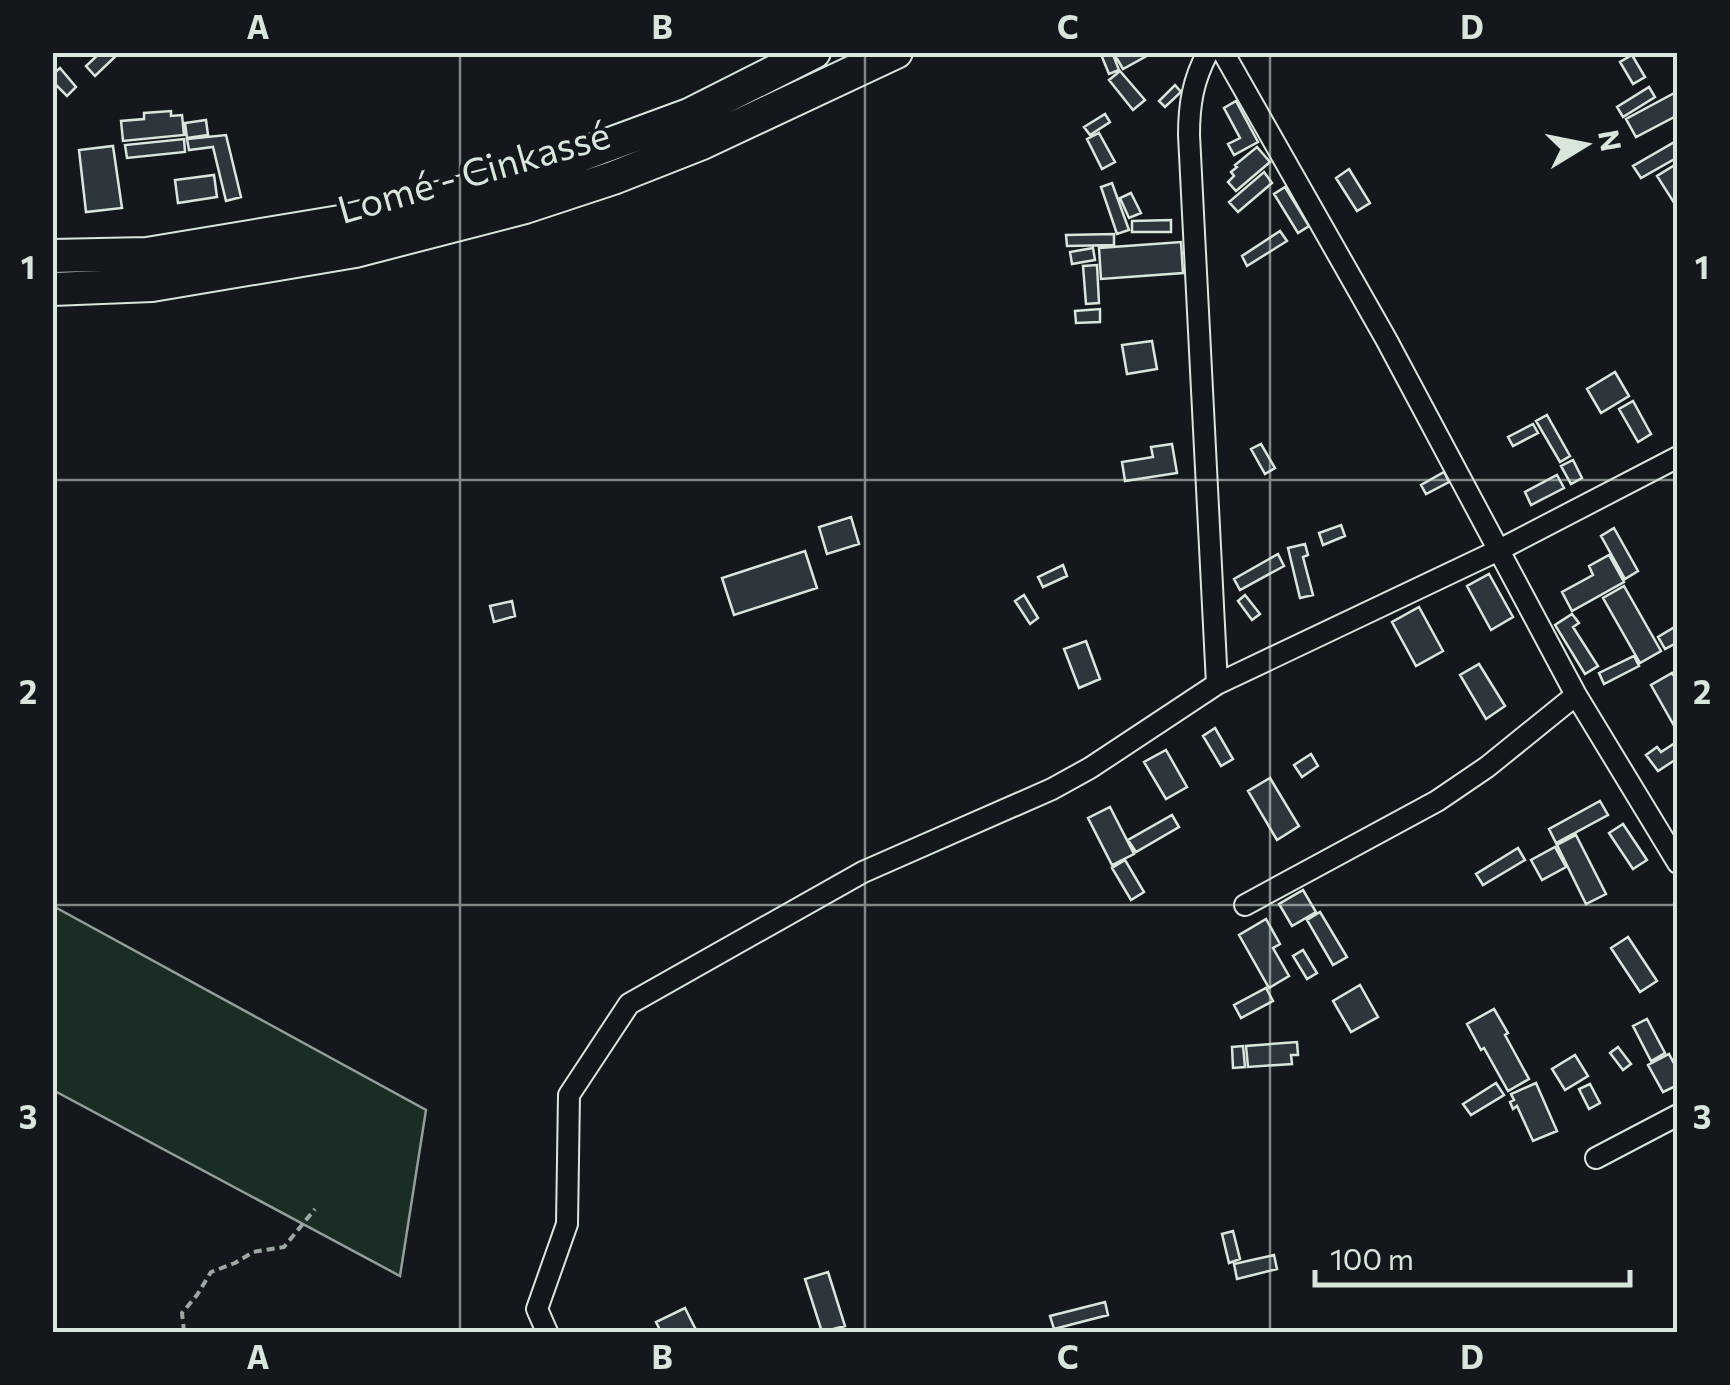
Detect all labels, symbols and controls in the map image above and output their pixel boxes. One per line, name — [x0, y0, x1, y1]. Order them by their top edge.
text: A — [247, 6, 270, 46]
text: B — [651, 6, 673, 46]
text: C — [1057, 6, 1079, 46]
text: D — [1460, 6, 1484, 46]
north arrow — [1535, 95, 1635, 195]
street label: Lomé - Cinkassé — [332, 109, 615, 232]
text: N — [1592, 127, 1629, 154]
text: 1 — [21, 246, 35, 286]
text: 1 — [1695, 246, 1709, 286]
text: 2 — [19, 671, 37, 711]
text: 2 — [1693, 671, 1711, 711]
text: 3 — [19, 1096, 37, 1136]
text: 3 — [1693, 1096, 1711, 1136]
scale bar — [1315, 1225, 1630, 1287]
text: 100 m — [1330, 1239, 1414, 1276]
text: A — [247, 1336, 270, 1376]
text: B — [651, 1336, 673, 1376]
text: C — [1057, 1336, 1079, 1376]
text: D — [1460, 1336, 1484, 1376]

